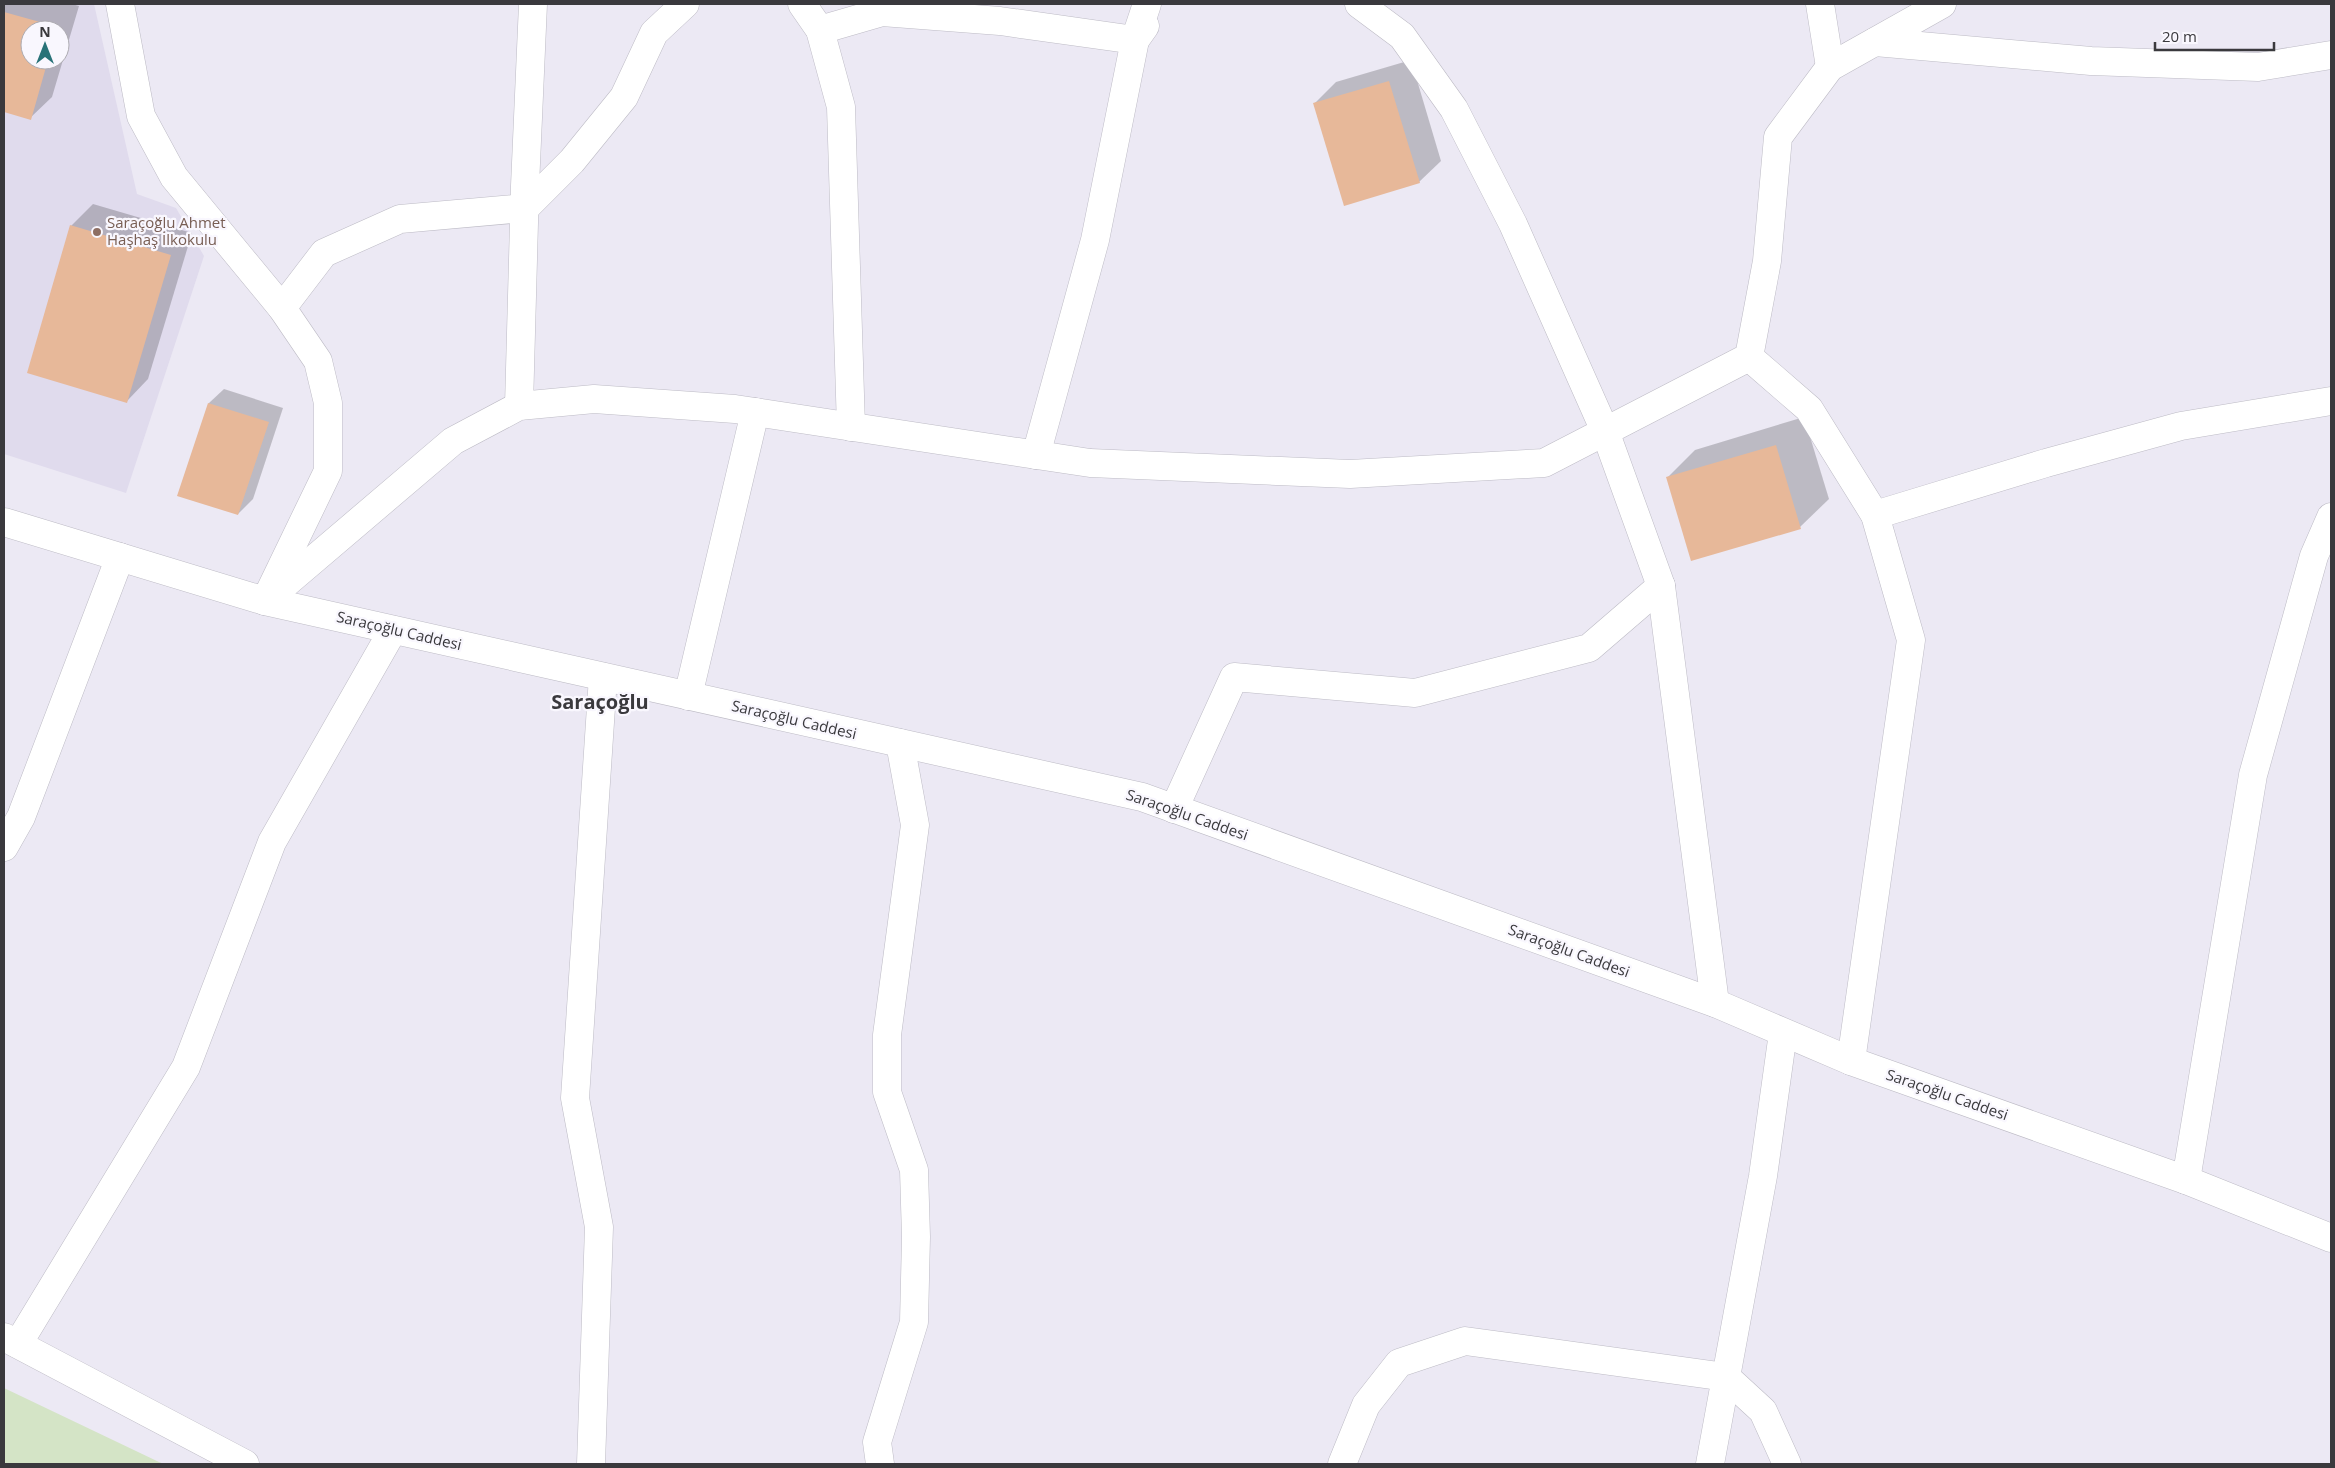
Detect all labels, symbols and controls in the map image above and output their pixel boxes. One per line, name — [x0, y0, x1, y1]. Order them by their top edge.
north arrow — [20, 20, 70, 70]
scale bar — [2155, 20, 2274, 52]
text: N — [39, 22, 51, 41]
text: 20 m — [2162, 26, 2197, 46]
place label: Saraçoğlu Ahmet Haşhaş İlkokulu — [107, 212, 226, 249]
marker: Saraçoğlu Ahmet Haşhaş İlkokulu — [91, 226, 103, 238]
street label: Saraçoğlu Caddesi — [335, 606, 464, 654]
district label: Saraçoğlu — [551, 688, 649, 715]
street label: Saraçoğlu Caddesi — [730, 695, 859, 743]
street label: Saraçoğlu Caddesi — [1124, 784, 1251, 844]
street label: Saraçoğlu Caddesi — [1506, 919, 1633, 981]
street label: Saraçoğlu Caddesi — [1884, 1064, 2011, 1124]

